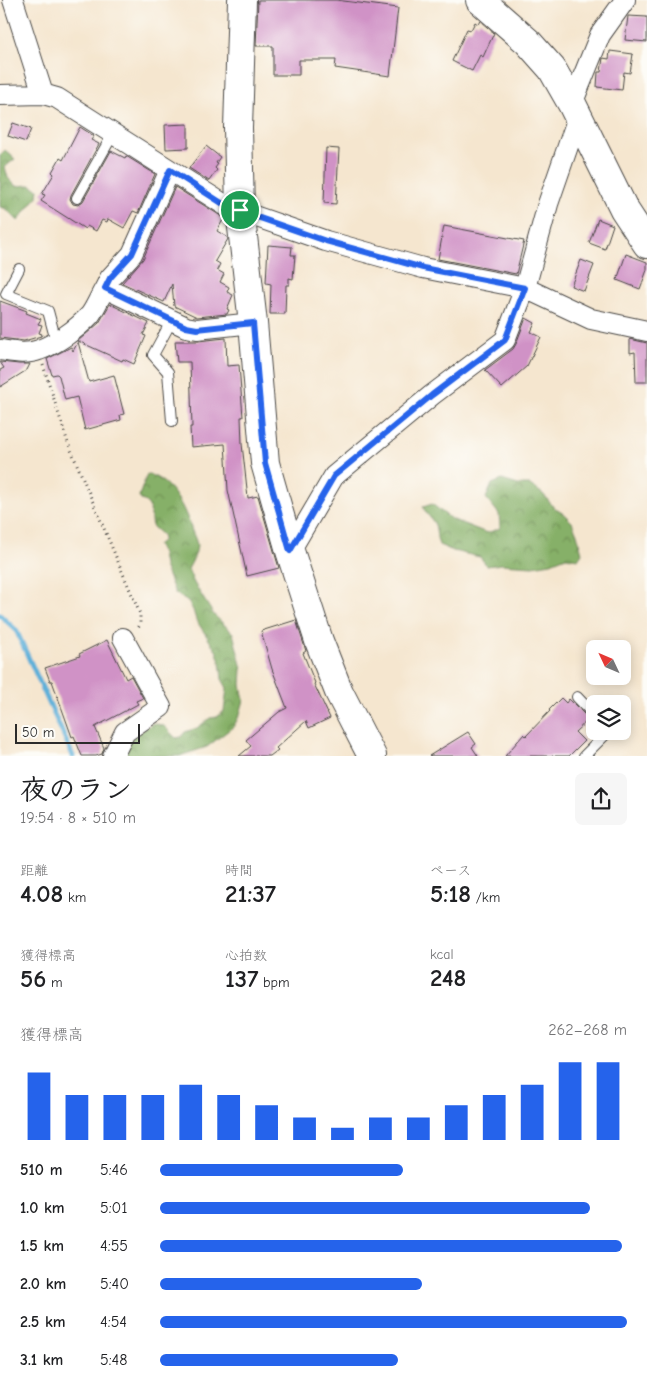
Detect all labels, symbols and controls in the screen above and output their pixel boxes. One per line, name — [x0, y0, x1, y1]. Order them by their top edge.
pin — [219, 189, 261, 231]
icon: arrive — [226, 196, 254, 224]
north arrow — [586, 640, 631, 685]
map controls — [586, 640, 631, 740]
button: layers — [586, 695, 631, 740]
scale bar — [15, 721, 140, 744]
text: 50 m — [22, 724, 54, 741]
button: share — [575, 773, 627, 825]
text: 夜のラン — [20, 774, 132, 806]
text: 19:54 · 8 × 510 m — [20, 809, 136, 827]
text: 距離 — [20, 862, 48, 879]
text: 時間 — [225, 862, 253, 879]
text: ペース — [430, 862, 471, 879]
text: 4.08 — [20, 879, 63, 908]
text: 21:37 — [225, 879, 276, 908]
text: 5:18 — [430, 879, 471, 908]
text: km — [63, 889, 86, 906]
text: /km — [471, 889, 500, 906]
text: kcal — [430, 946, 454, 963]
text: 獲得標高 — [20, 947, 76, 964]
text: 心拍数 — [225, 947, 267, 964]
text: 248 — [430, 963, 466, 992]
text: 56 — [20, 964, 46, 993]
text: 137 — [225, 964, 258, 993]
text: m — [46, 974, 63, 991]
text: bpm — [258, 974, 290, 991]
text: 262–268 m — [548, 1021, 627, 1039]
text: 獲得標高 — [20, 1026, 84, 1044]
text: 510 m — [20, 1161, 62, 1179]
text: 5:46 — [100, 1161, 128, 1179]
text: 1.0 km — [20, 1199, 65, 1217]
text: 5:01 — [100, 1199, 128, 1217]
text: 1.5 km — [20, 1237, 64, 1255]
text: 4:55 — [100, 1237, 128, 1255]
text: 2.0 km — [20, 1275, 66, 1293]
text: 5:40 — [100, 1275, 129, 1293]
text: 2.5 km — [20, 1313, 66, 1331]
text: 4:54 — [100, 1313, 127, 1331]
text: 3.1 km — [20, 1351, 63, 1369]
text: 5:48 — [100, 1351, 128, 1369]

